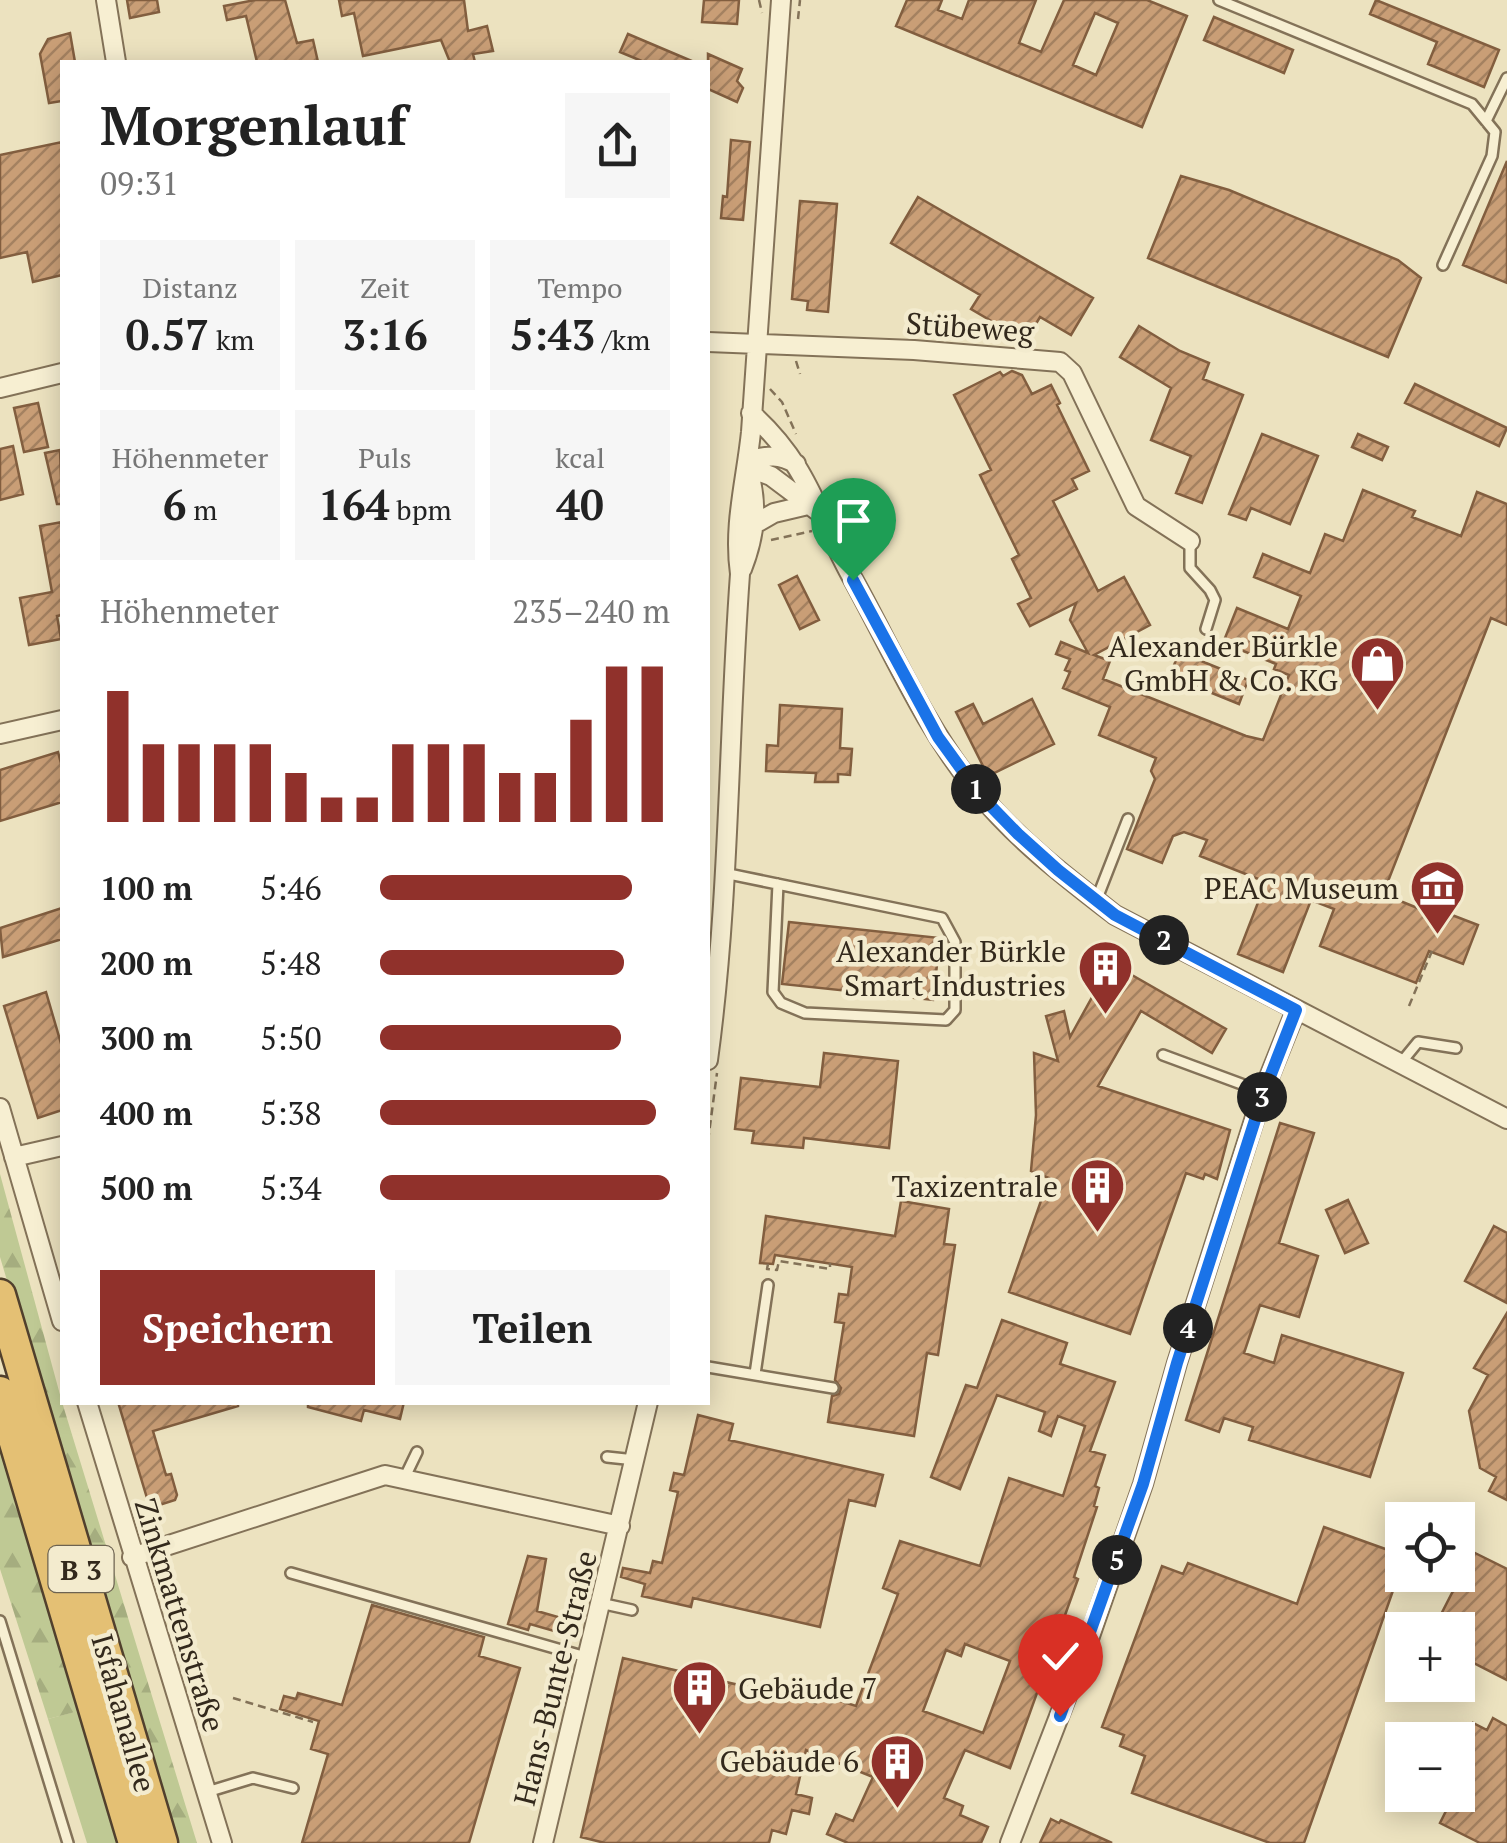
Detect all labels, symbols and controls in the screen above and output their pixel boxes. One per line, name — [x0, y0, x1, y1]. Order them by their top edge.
text: Morgenlauf — [100, 88, 407, 161]
button: share — [565, 93, 670, 198]
text: 09:31 — [100, 162, 179, 204]
text: Distanz — [142, 269, 238, 306]
text: Zeit — [360, 269, 410, 306]
text: Tempo — [537, 269, 623, 306]
street label: Stübeweg — [905, 303, 1037, 352]
text: 0.57 — [125, 306, 209, 362]
text: 3:16 — [342, 306, 428, 362]
text: 5:43 — [510, 306, 595, 362]
text: km — [209, 321, 255, 358]
text: /km — [595, 321, 650, 358]
text: Höhenmeter — [112, 439, 268, 476]
text: Puls — [358, 439, 412, 476]
text: kcal — [555, 439, 605, 476]
text: 6 — [163, 476, 186, 532]
text: 164 — [318, 476, 390, 532]
text: 40 — [556, 476, 604, 532]
pin — [811, 478, 896, 581]
text: m — [186, 491, 217, 528]
text: bpm — [390, 491, 452, 528]
icon: arrive — [826, 493, 881, 548]
text: Höhenmeter — [100, 590, 279, 632]
text: 235–240 m — [512, 590, 670, 632]
place label: Alexander Bürkle GmbH & Co. KG — [1108, 626, 1338, 700]
shop icon: Alexander Bürkle GmbH & Co. KG — [1347, 633, 1407, 712]
pin: 1 — [951, 764, 1001, 814]
text: 1 — [968, 770, 984, 807]
museum icon: PEAC Museum — [1408, 858, 1468, 937]
text: 100 m — [100, 867, 192, 909]
text: 5:46 — [260, 867, 322, 909]
place label: PEAC Museum — [1204, 868, 1399, 908]
pin: 2 — [1139, 915, 1189, 965]
text: 2 — [1156, 921, 1172, 958]
place label: Alexander Bürkle Smart Industries — [836, 931, 1066, 1005]
building icon: Alexander Bürkle Smart Industries — [1075, 938, 1135, 1017]
text: 200 m — [100, 942, 192, 984]
text: 5:48 — [260, 942, 322, 984]
text: 300 m — [100, 1017, 192, 1059]
text: 5:50 — [260, 1017, 322, 1059]
pin: 3 — [1237, 1072, 1287, 1122]
text: 3 — [1254, 1078, 1270, 1115]
text: 400 m — [100, 1092, 192, 1134]
text: 5:38 — [260, 1092, 322, 1134]
building icon: Taxizentrale — [1067, 1156, 1127, 1235]
place label: Taxizentrale — [891, 1166, 1058, 1206]
text: 500 m — [100, 1167, 192, 1209]
text: 5:34 — [260, 1167, 322, 1209]
button: Speichern — [100, 1270, 375, 1385]
button: Teilen — [395, 1270, 670, 1385]
pin: 4 — [1163, 1303, 1213, 1353]
text: 4 — [1180, 1309, 1196, 1346]
street label: Zinkmattenstraße — [126, 1494, 234, 1736]
map controls — [1385, 1502, 1475, 1812]
button: locate — [1385, 1502, 1475, 1592]
pin: 5 — [1092, 1535, 1142, 1585]
text: 5 — [1109, 1541, 1125, 1578]
road number: B 3 — [48, 1546, 114, 1592]
street label: Hans-Bunte-Straße — [504, 1546, 606, 1810]
button: + — [1385, 1612, 1475, 1702]
pin — [1018, 1614, 1103, 1717]
street label: Isfahanallee — [82, 1629, 166, 1797]
icon: check — [1033, 1629, 1088, 1684]
building icon: Gebäude 7 — [669, 1658, 729, 1737]
place label: Gebäude 7 — [738, 1668, 877, 1708]
button: − — [1385, 1722, 1475, 1812]
building icon: Gebäude 6 — [868, 1731, 928, 1810]
place label: Gebäude 6 — [720, 1741, 859, 1781]

